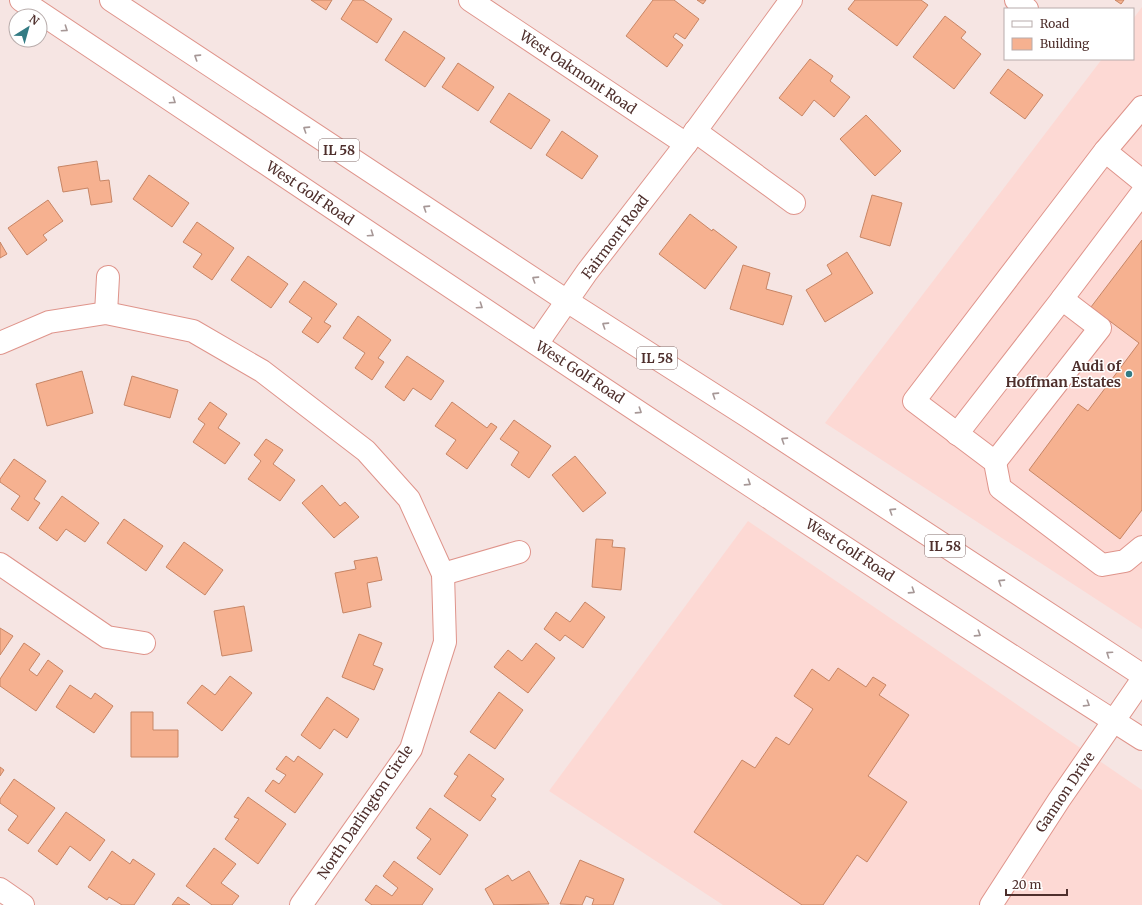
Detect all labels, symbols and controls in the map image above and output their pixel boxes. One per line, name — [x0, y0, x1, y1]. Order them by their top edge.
north arrow — [8, 8, 48, 48]
legend — [1004, 8, 1134, 60]
text: N — [26, 12, 42, 28]
text: Road — [1040, 16, 1069, 31]
one-way arrow — [61, 25, 68, 32]
street label: West Oakmont Road — [515, 26, 640, 118]
text: Building — [1040, 36, 1090, 51]
one-way arrow — [194, 54, 201, 62]
one-way arrow — [169, 97, 176, 104]
one-way arrow — [303, 126, 310, 133]
road number: IL 58 — [319, 139, 359, 161]
street label: West Golf Road — [262, 156, 358, 229]
street label: Fairmont Road — [578, 191, 653, 282]
one-way arrow — [423, 205, 430, 213]
one-way arrow — [367, 229, 374, 236]
one-way arrow — [532, 277, 539, 284]
one-way arrow — [475, 301, 482, 308]
one-way arrow — [602, 322, 609, 330]
street label: West Golf Road — [532, 336, 628, 408]
road number: IL 58 — [637, 347, 677, 369]
place label: Audi of Hoffman Estates — [1005, 357, 1121, 391]
marker: Audi of Hoffman Estates — [1124, 369, 1134, 379]
one-way arrow — [712, 393, 719, 400]
one-way arrow — [635, 407, 642, 414]
one-way arrow — [781, 437, 788, 444]
one-way arrow — [744, 478, 751, 486]
one-way arrow — [889, 508, 896, 516]
street label: West Golf Road — [802, 514, 898, 586]
road number: IL 58 — [925, 535, 965, 557]
one-way arrow — [998, 580, 1005, 587]
one-way arrow — [908, 587, 915, 594]
one-way arrow — [974, 629, 981, 637]
one-way arrow — [1107, 652, 1114, 659]
one-way arrow — [1083, 700, 1090, 707]
street label: North Darlington Circle — [313, 742, 417, 882]
street label: Gannon Drive — [1031, 748, 1099, 836]
scale bar — [1006, 871, 1067, 897]
text: 20 m — [1012, 877, 1041, 892]

